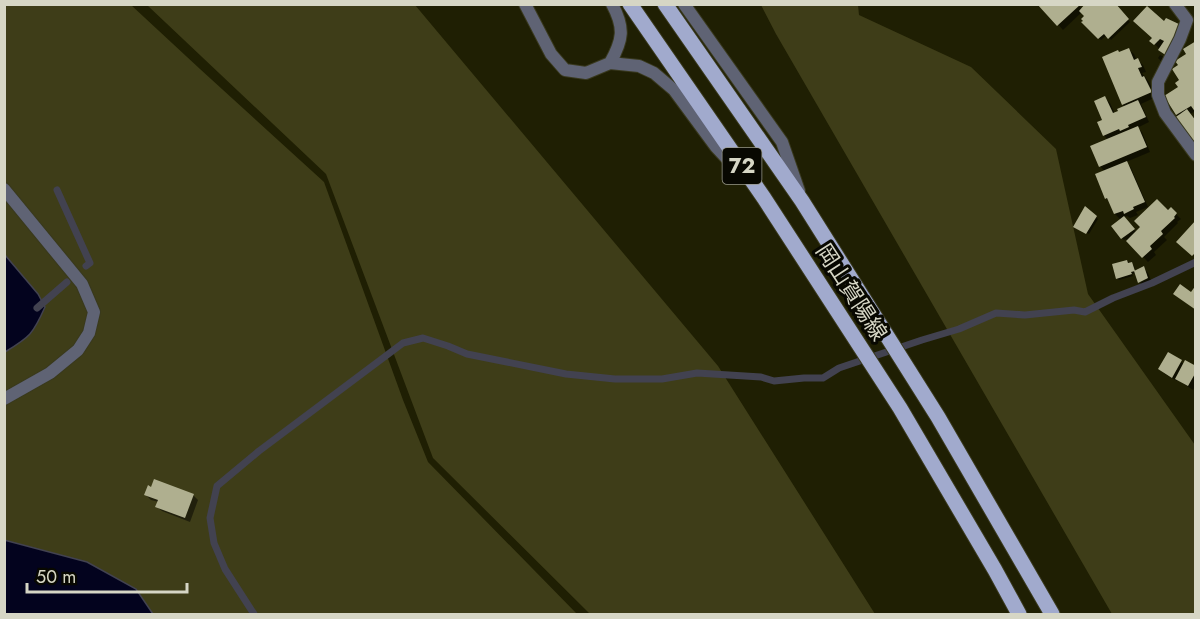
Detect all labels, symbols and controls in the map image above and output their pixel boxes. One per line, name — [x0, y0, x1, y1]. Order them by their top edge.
road number: 72 — [722, 148, 762, 184]
street label: 岡山賀陽線 — [809, 237, 895, 347]
scale bar — [27, 556, 188, 594]
text: 50 m — [36, 564, 76, 590]

